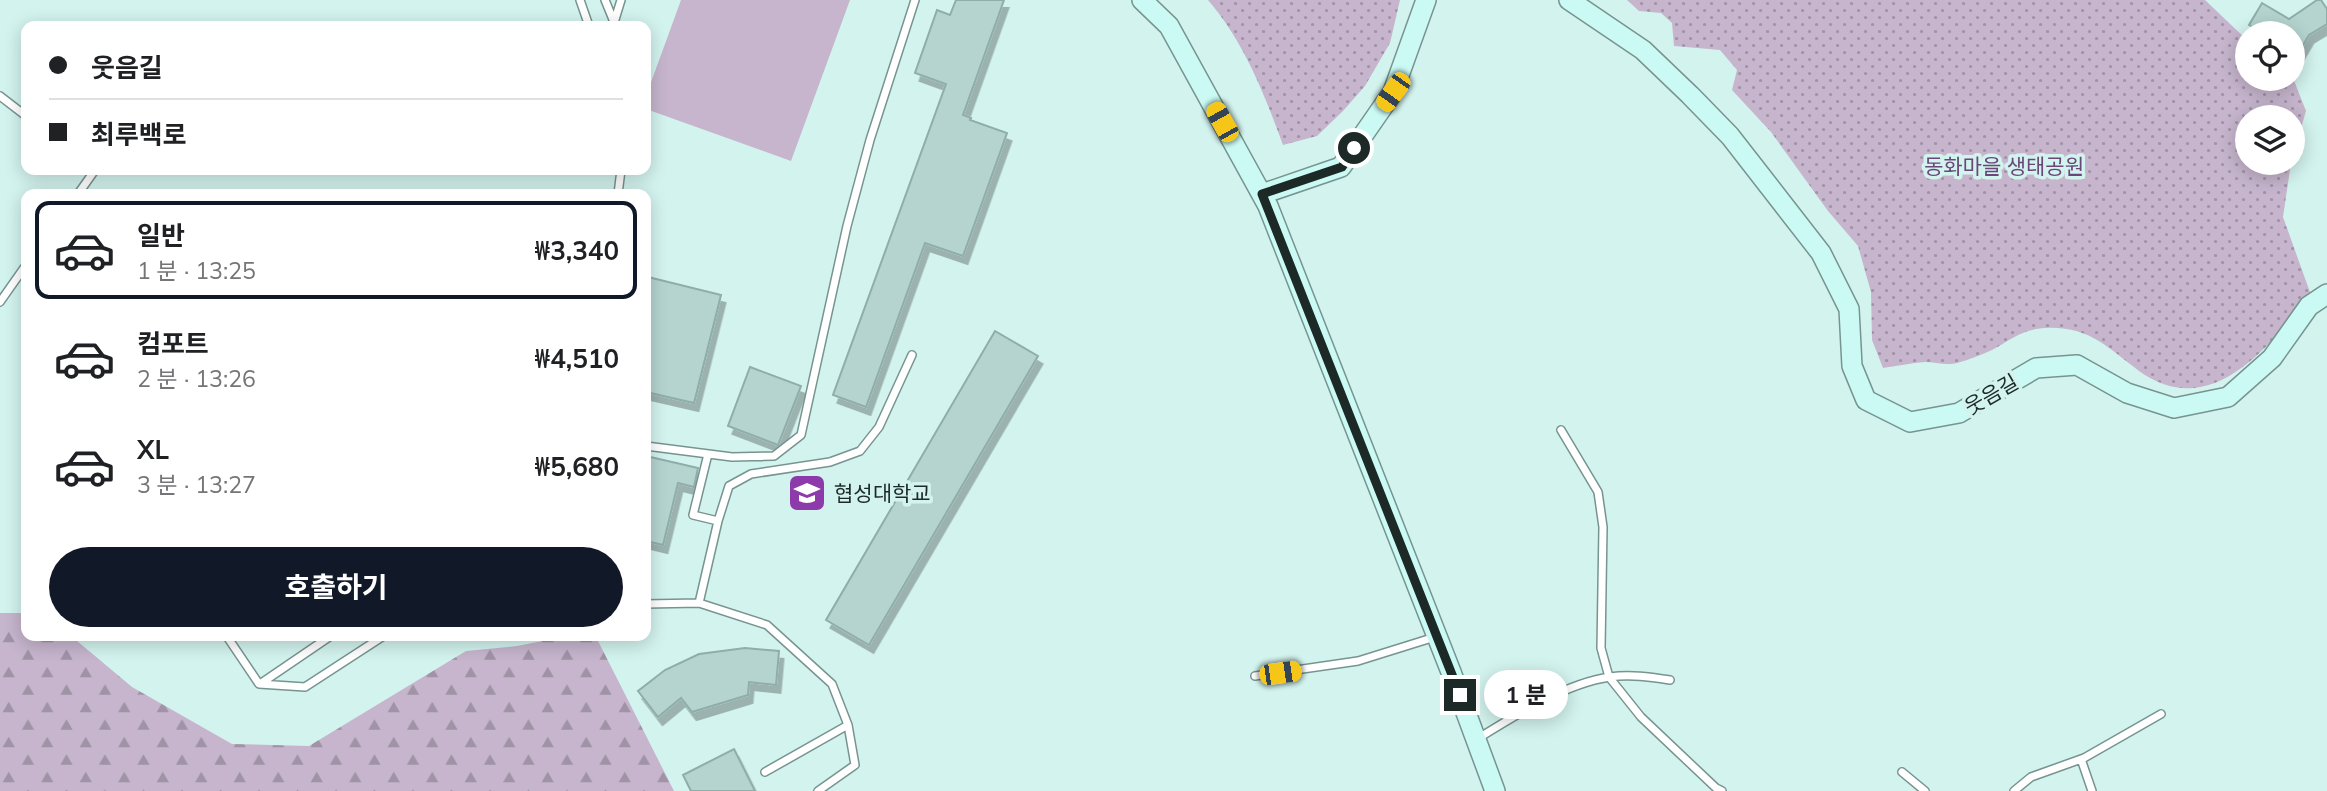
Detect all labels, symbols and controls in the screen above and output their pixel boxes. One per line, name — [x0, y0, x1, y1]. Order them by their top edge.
map controls — [2235, 21, 2305, 175]
button: locate — [2235, 21, 2305, 91]
text: 웃음길 — [91, 51, 163, 84]
car — [1373, 69, 1414, 115]
car — [1203, 99, 1242, 145]
button: layers — [2235, 105, 2305, 175]
text: 최루백로 — [91, 118, 187, 151]
route start — [1338, 132, 1370, 164]
park label: 동화마을 생태공원 — [1924, 153, 2084, 179]
icon: car — [53, 219, 116, 282]
text: 일반 — [137, 219, 185, 252]
text: ₩3,340 — [535, 234, 619, 267]
text: 1 분 · 13:25 — [137, 256, 256, 285]
icon: car — [53, 327, 116, 390]
text: 컴포트 — [137, 327, 209, 360]
text: ₩4,510 — [535, 342, 619, 375]
text: 2 분 · 13:26 — [137, 364, 256, 393]
street label: 웃음길 — [1959, 368, 2023, 420]
text: XL — [137, 433, 169, 466]
icon: car — [53, 435, 116, 498]
text: ₩5,680 — [535, 450, 619, 483]
text: 3 분 · 13:27 — [137, 470, 256, 499]
school or university icon: 협성대학교 — [786, 472, 828, 514]
place label: 협성대학교 — [834, 480, 931, 506]
button: 호출하기 — [49, 547, 623, 627]
car — [1258, 660, 1303, 686]
callout: 1 분 — [1484, 670, 1568, 720]
route end — [1444, 679, 1476, 711]
text: 1 분 — [1505, 680, 1547, 709]

